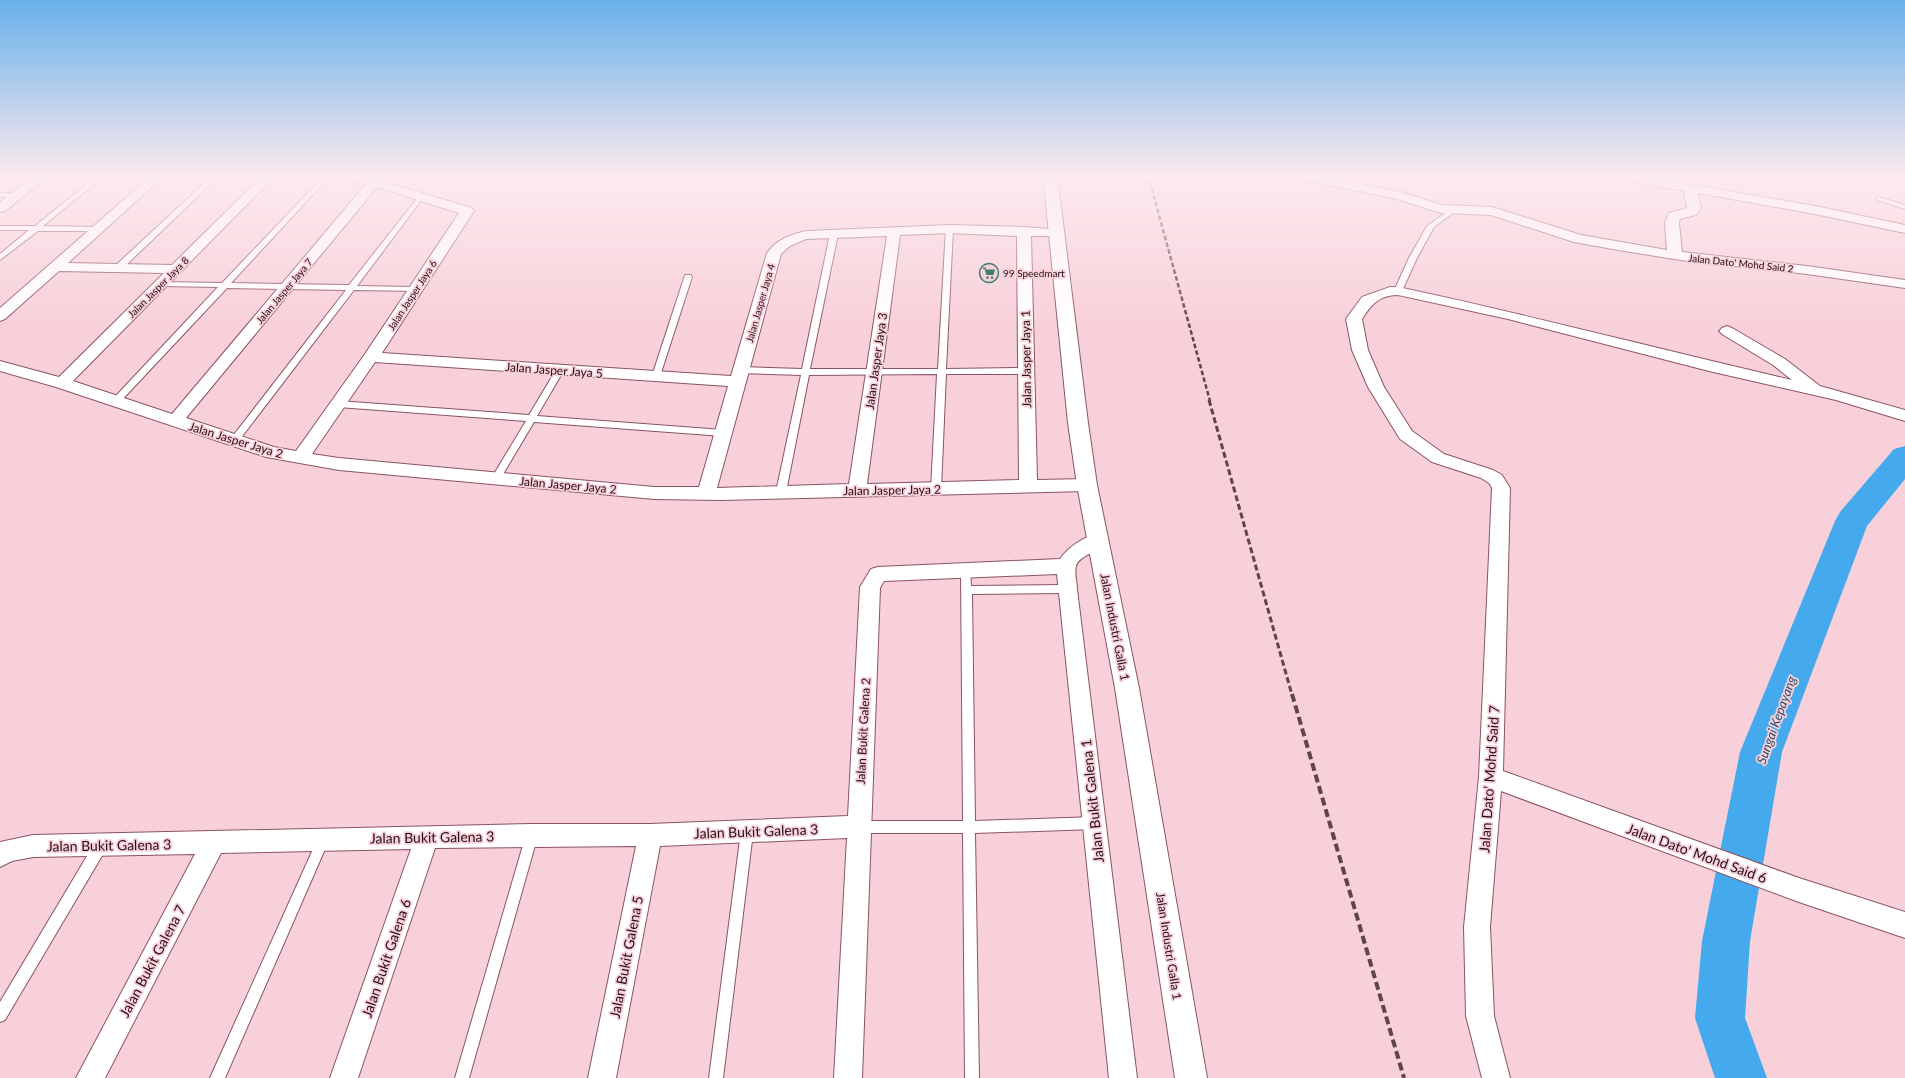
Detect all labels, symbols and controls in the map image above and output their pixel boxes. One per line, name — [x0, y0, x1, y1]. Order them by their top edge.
street label: Jalan Dato' Mohd Said 2 — [1688, 252, 1794, 275]
street label: Jalan Jasper Jaya 8 — [125, 254, 191, 320]
street label: Jalan Jasper Jaya 7 — [253, 256, 315, 326]
street label: Jalan Jasper Jaya 6 — [385, 257, 439, 332]
street label: Jalan Jasper Jaya 4 — [743, 262, 777, 344]
supermarket icon: 99 Speedmart — [978, 262, 1000, 284]
place label: 99 Speedmart — [1003, 267, 1065, 279]
street label: Jalan Jasper Jaya 1 — [1018, 310, 1034, 408]
street label: Jalan Jasper Jaya 3 — [862, 312, 890, 410]
street label: Jalan Jasper Jaya 5 — [505, 359, 603, 381]
street label: Jalan Jasper Jaya 2 — [187, 419, 285, 461]
street label: Jalan Jasper Jaya 2 — [519, 473, 617, 497]
street label: Jalan Jasper Jaya 2 — [843, 482, 941, 498]
street label: Jalan Industri Galla 1 — [1097, 572, 1133, 682]
water label: Sungai Kepayang — [1753, 673, 1800, 766]
street label: Jalan Bukit Galena 2 — [853, 677, 873, 785]
street label: Jalan Dato' Mohd Said 7 — [1475, 705, 1503, 853]
street label: Jalan Bukit Galena 1 — [1077, 738, 1107, 864]
street label: Jalan Bukit Galena 3 — [694, 820, 818, 842]
street label: Jalan Dato' Mohd Said 6 — [1625, 820, 1769, 886]
street label: Jalan Bukit Galena 3 — [370, 827, 494, 847]
street label: Jalan Bukit Galena 3 — [47, 835, 171, 855]
street label: Jalan Industri Galla 1 — [1153, 891, 1185, 1001]
street label: Jalan Bukit Galena 5 — [606, 894, 646, 1020]
street label: Jalan Bukit Galena 6 — [358, 896, 414, 1020]
street label: Jalan Bukit Galena 7 — [115, 902, 189, 1020]

